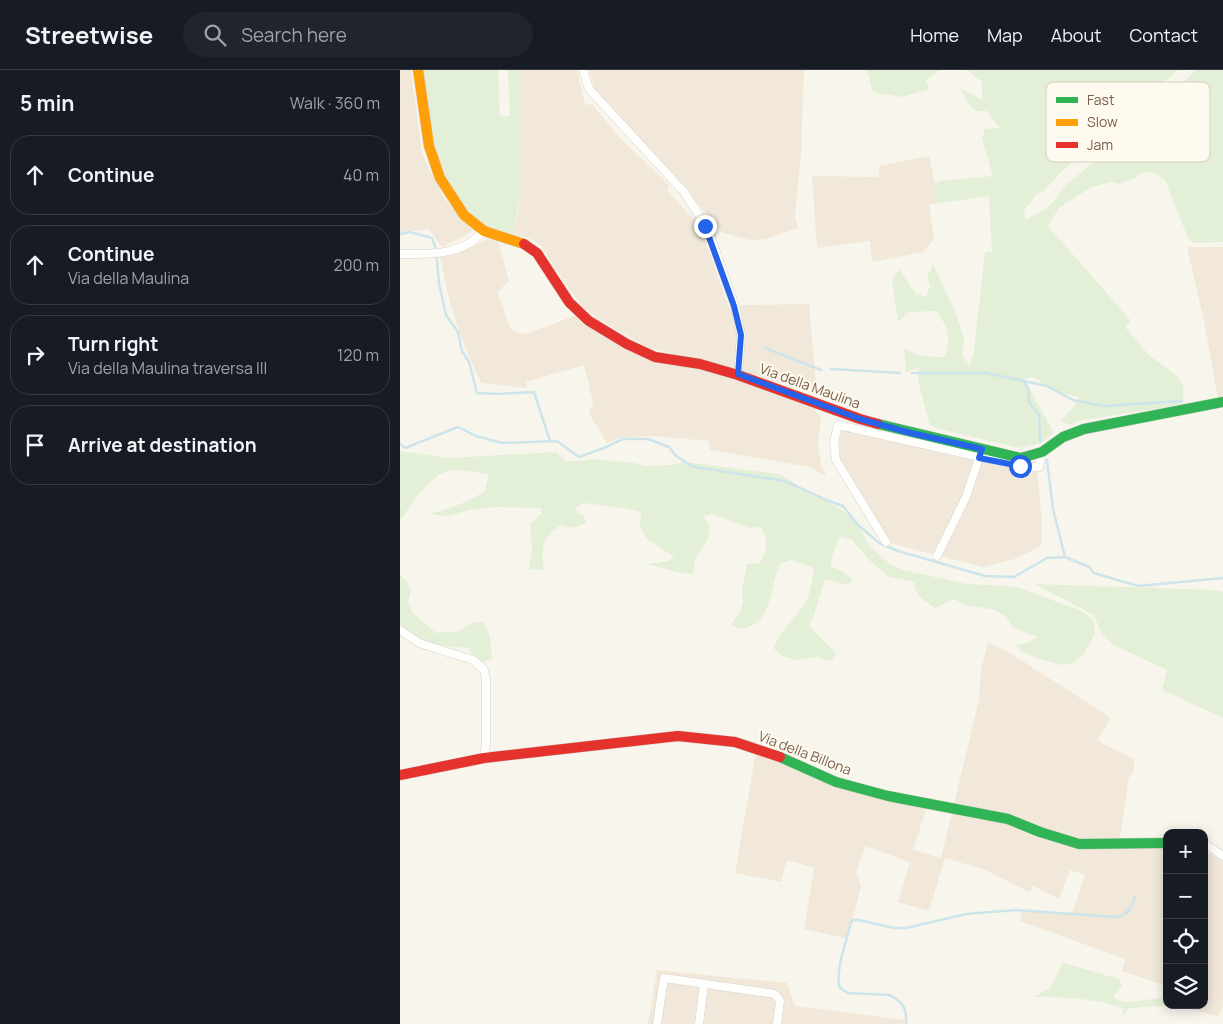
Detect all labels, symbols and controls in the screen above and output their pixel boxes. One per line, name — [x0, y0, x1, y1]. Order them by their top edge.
search box — [183, 12, 533, 57]
text: Streetwise — [25, 18, 153, 51]
icon: search — [201, 21, 229, 49]
text: Search here — [241, 22, 347, 48]
text: Home — [910, 23, 959, 47]
text: Map — [987, 23, 1023, 47]
text: About — [1051, 23, 1101, 47]
text: Contact — [1129, 23, 1198, 47]
legend — [1046, 82, 1210, 162]
text: 5 min — [20, 89, 74, 117]
text: Fast — [1087, 90, 1115, 109]
text: Walk · 360 m — [290, 92, 380, 114]
text: Slow — [1087, 112, 1118, 131]
text: Jam — [1087, 135, 1113, 154]
icon: ahead — [21, 161, 49, 189]
text: Continue — [68, 162, 154, 188]
text: 40 m — [343, 164, 379, 186]
route end — [694, 215, 717, 238]
text: Continue — [68, 241, 154, 267]
icon: ahead — [21, 251, 49, 279]
text: 200 m — [334, 254, 379, 276]
text: Via della Maulina — [68, 267, 189, 289]
text: Turn right — [68, 331, 158, 357]
icon: right — [21, 341, 49, 369]
text: 120 m — [337, 344, 379, 366]
text: Via della Maulina traversa III — [68, 357, 267, 379]
street label: Via della Maulina — [757, 358, 863, 413]
icon: arrive — [21, 431, 49, 459]
text: Arrive at destination — [68, 432, 257, 458]
route start — [1009, 455, 1032, 478]
street label: Via della Billona — [756, 726, 855, 779]
map controls — [1163, 829, 1208, 1009]
button: + — [1163, 829, 1208, 874]
button: − — [1163, 874, 1208, 919]
button: locate — [1163, 919, 1208, 964]
button: layers — [1163, 964, 1208, 1009]

